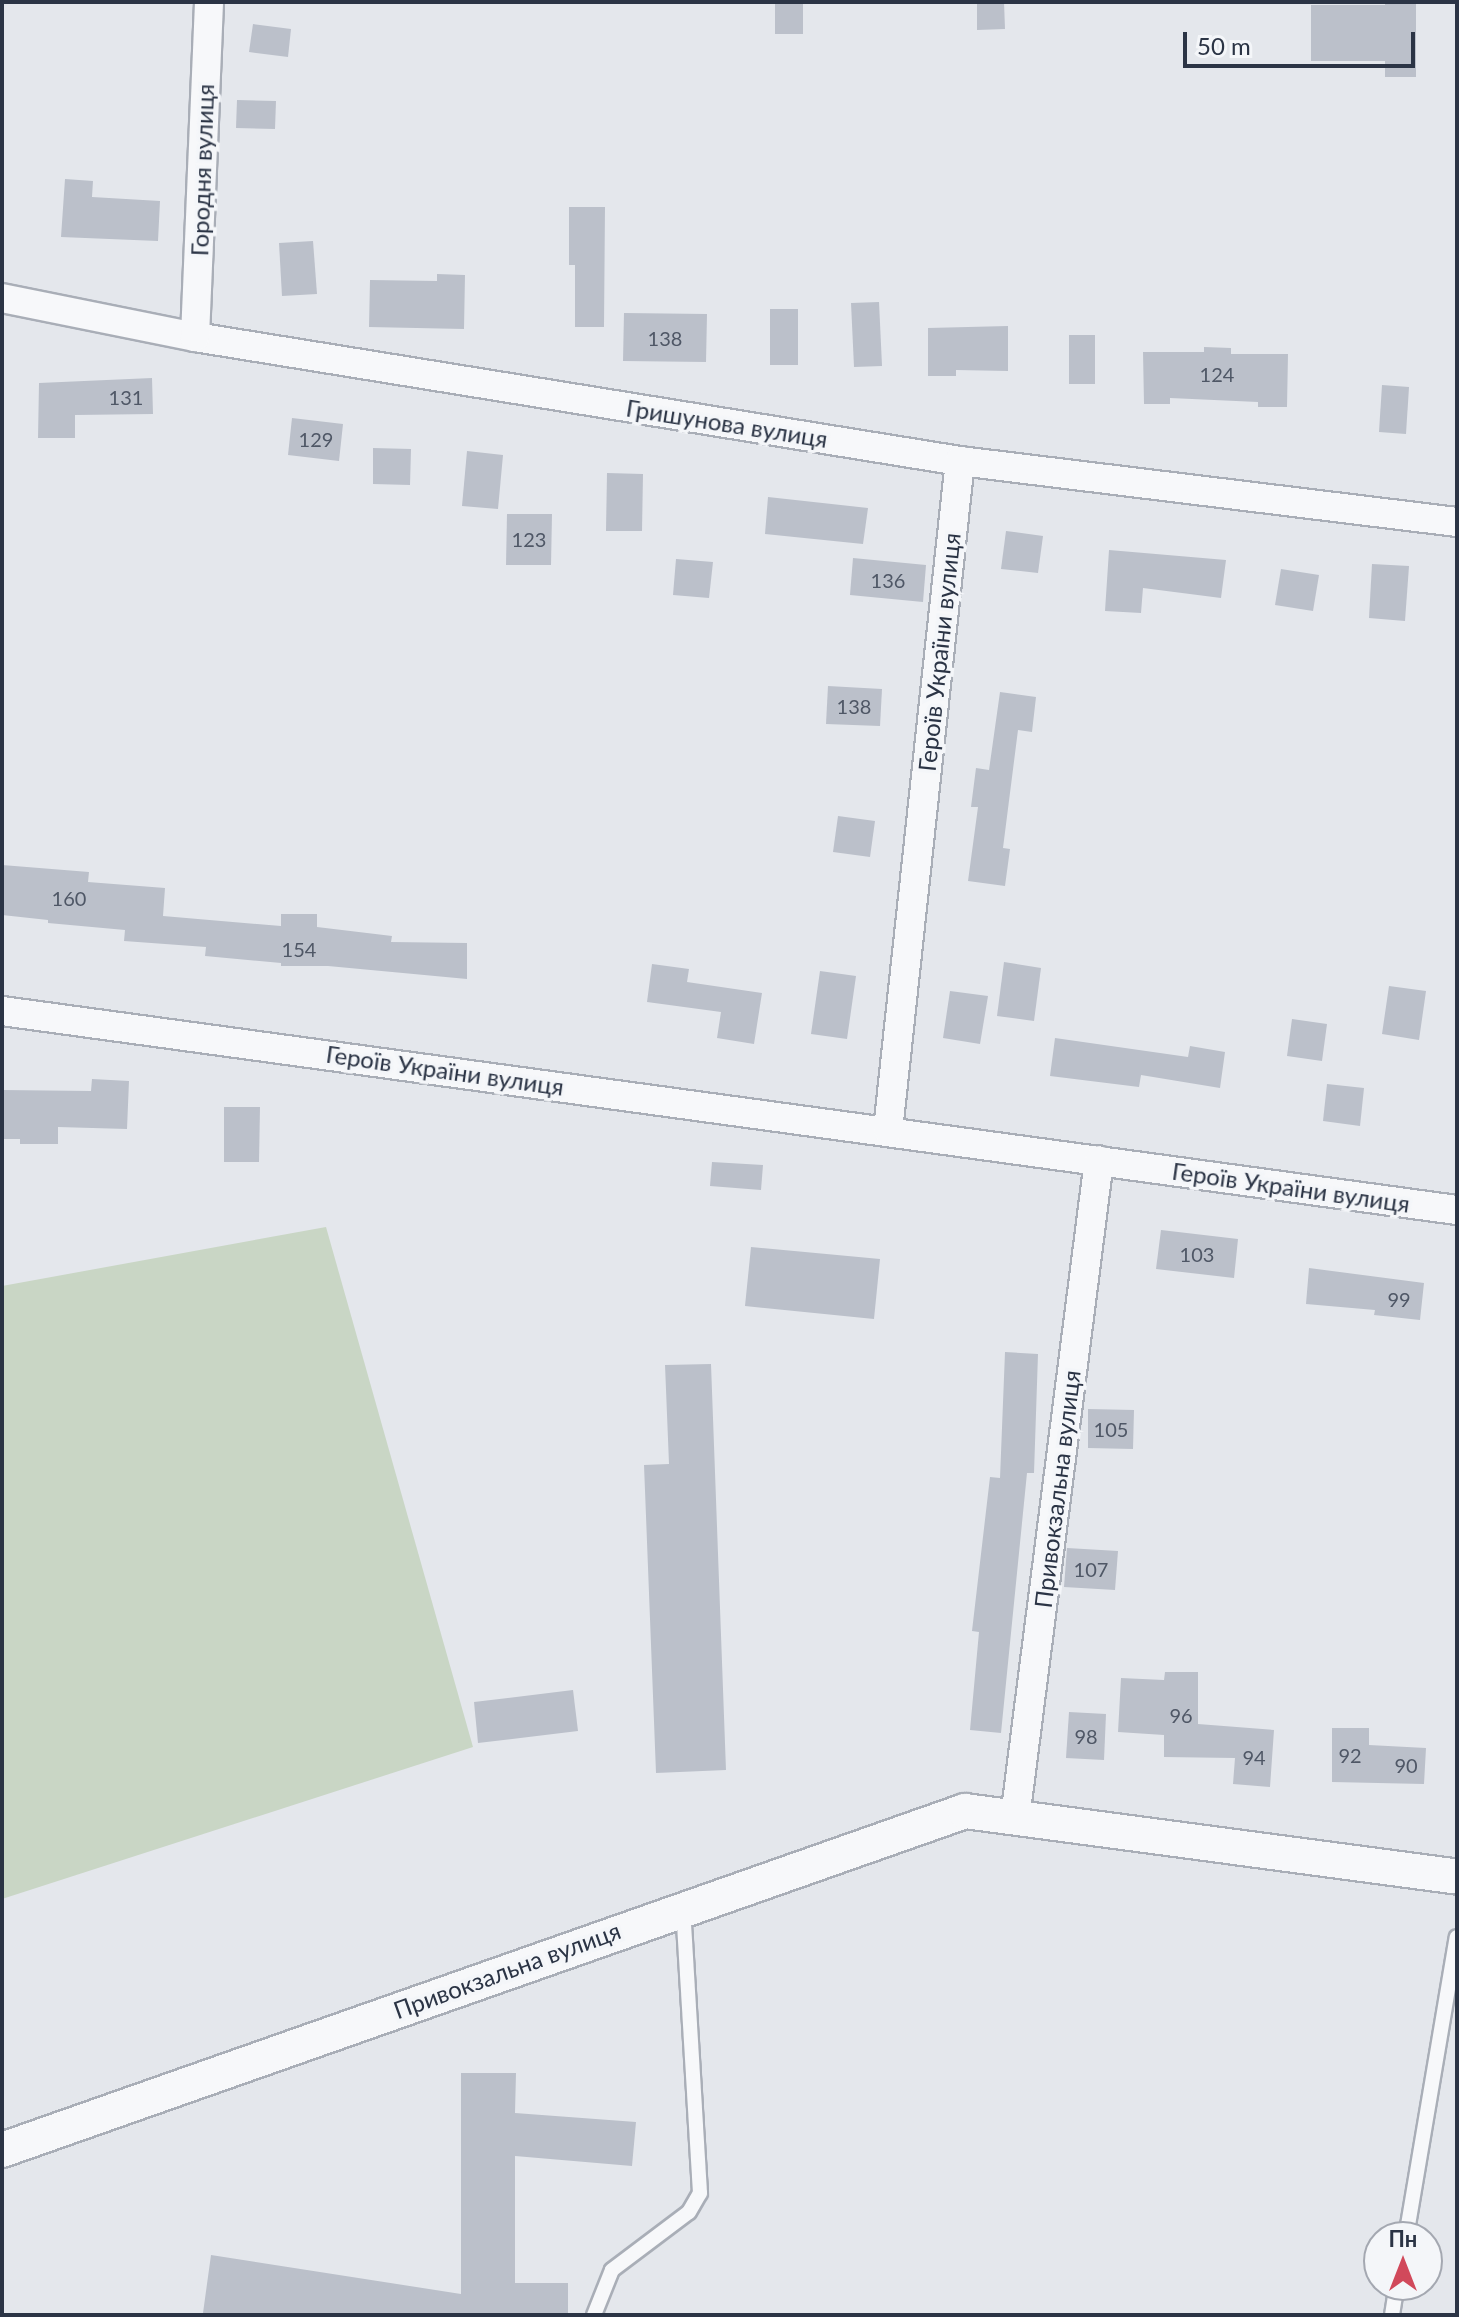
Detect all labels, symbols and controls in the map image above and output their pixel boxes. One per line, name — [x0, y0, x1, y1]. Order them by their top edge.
scale bar — [1187, 16, 1419, 66]
text: 50 m — [1197, 31, 1251, 60]
street label: Городня вулиця — [185, 83, 219, 257]
house number: 138 — [648, 326, 682, 350]
house number: 124 — [1200, 362, 1234, 386]
house number: 131 — [109, 385, 143, 409]
street label: Гришунова вулиця — [624, 393, 830, 453]
house number: 129 — [299, 427, 333, 451]
house number: 123 — [512, 527, 546, 551]
street label: Героїв України вулиця — [912, 531, 966, 773]
house number: 136 — [871, 568, 905, 592]
house number: 138 — [837, 694, 871, 718]
house number: 160 — [52, 886, 86, 910]
house number: 154 — [282, 937, 316, 961]
street label: Героїв України вулиця — [324, 1039, 566, 1101]
street label: Героїв України вулиця — [1170, 1156, 1412, 1218]
house number: 103 — [1180, 1242, 1214, 1266]
house number: 99 — [1387, 1287, 1411, 1311]
street label: Привокзальна вулиця — [1028, 1368, 1086, 1610]
house number: 105 — [1094, 1417, 1128, 1441]
house number: 107 — [1074, 1557, 1108, 1581]
house number: 96 — [1169, 1703, 1193, 1727]
house number: 98 — [1074, 1724, 1098, 1748]
house number: 92 — [1338, 1743, 1362, 1767]
house number: 94 — [1242, 1745, 1266, 1769]
house number: 90 — [1394, 1753, 1418, 1777]
street label: Привокзальна вулиця — [390, 1916, 624, 2024]
north arrow — [1363, 2221, 1443, 2301]
text: Пн — [1389, 2225, 1417, 2252]

